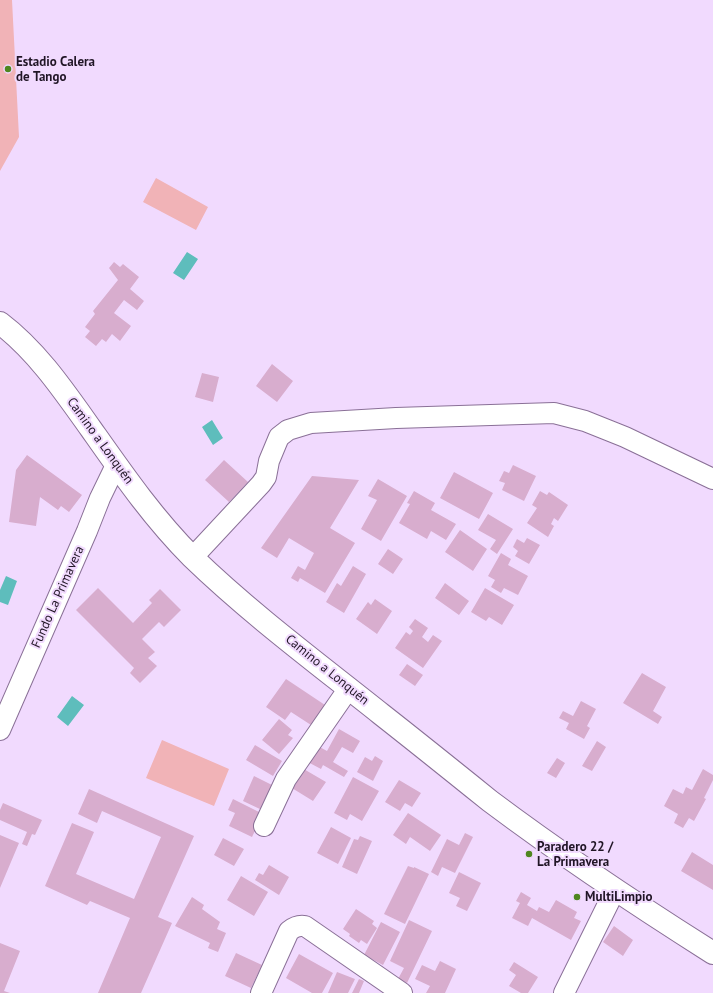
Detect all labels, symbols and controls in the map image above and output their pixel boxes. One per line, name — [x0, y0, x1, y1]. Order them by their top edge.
place label: Estadio Calera de Tango — [16, 54, 95, 85]
marker: Estadio Calera de Tango — [3, 64, 13, 74]
street label: Camino a Lonquén — [63, 395, 137, 487]
street label: Fundo La Primavera — [29, 544, 87, 650]
street label: Camino a Lonquén — [282, 632, 372, 708]
place label: Paradero 22 / La Primavera — [537, 839, 613, 870]
marker: Paradero 22 / La Primavera — [524, 849, 534, 859]
place label: MultiLimpio — [585, 889, 652, 905]
marker: MultiLimpio — [572, 892, 582, 902]

